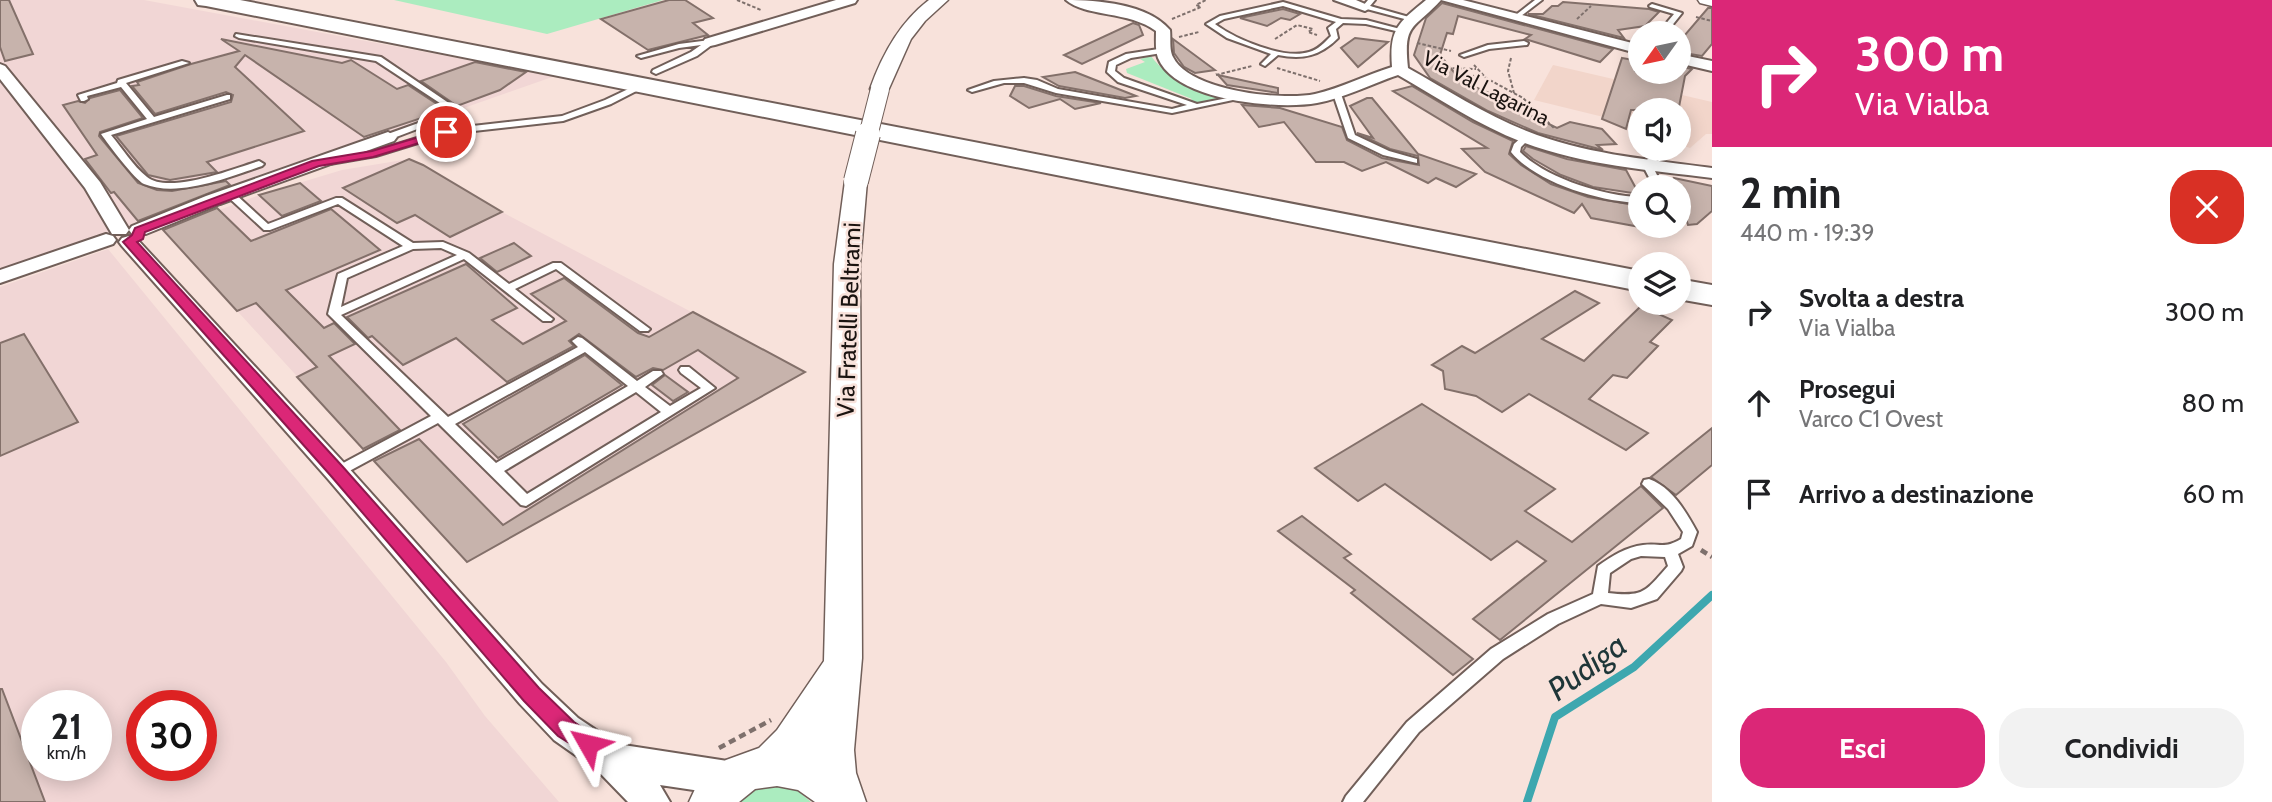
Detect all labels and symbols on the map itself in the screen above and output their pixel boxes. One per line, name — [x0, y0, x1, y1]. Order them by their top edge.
north arrow — [1628, 21, 1690, 84]
street label: Via Val Lagarina — [1419, 45, 1554, 130]
pin — [416, 102, 476, 162]
street label: Via Fratelli Beltrami — [831, 222, 866, 418]
water label: Pudiga — [1539, 625, 1634, 708]
speed limit sign: 30 — [126, 690, 217, 781]
position arrow — [551, 707, 625, 781]

